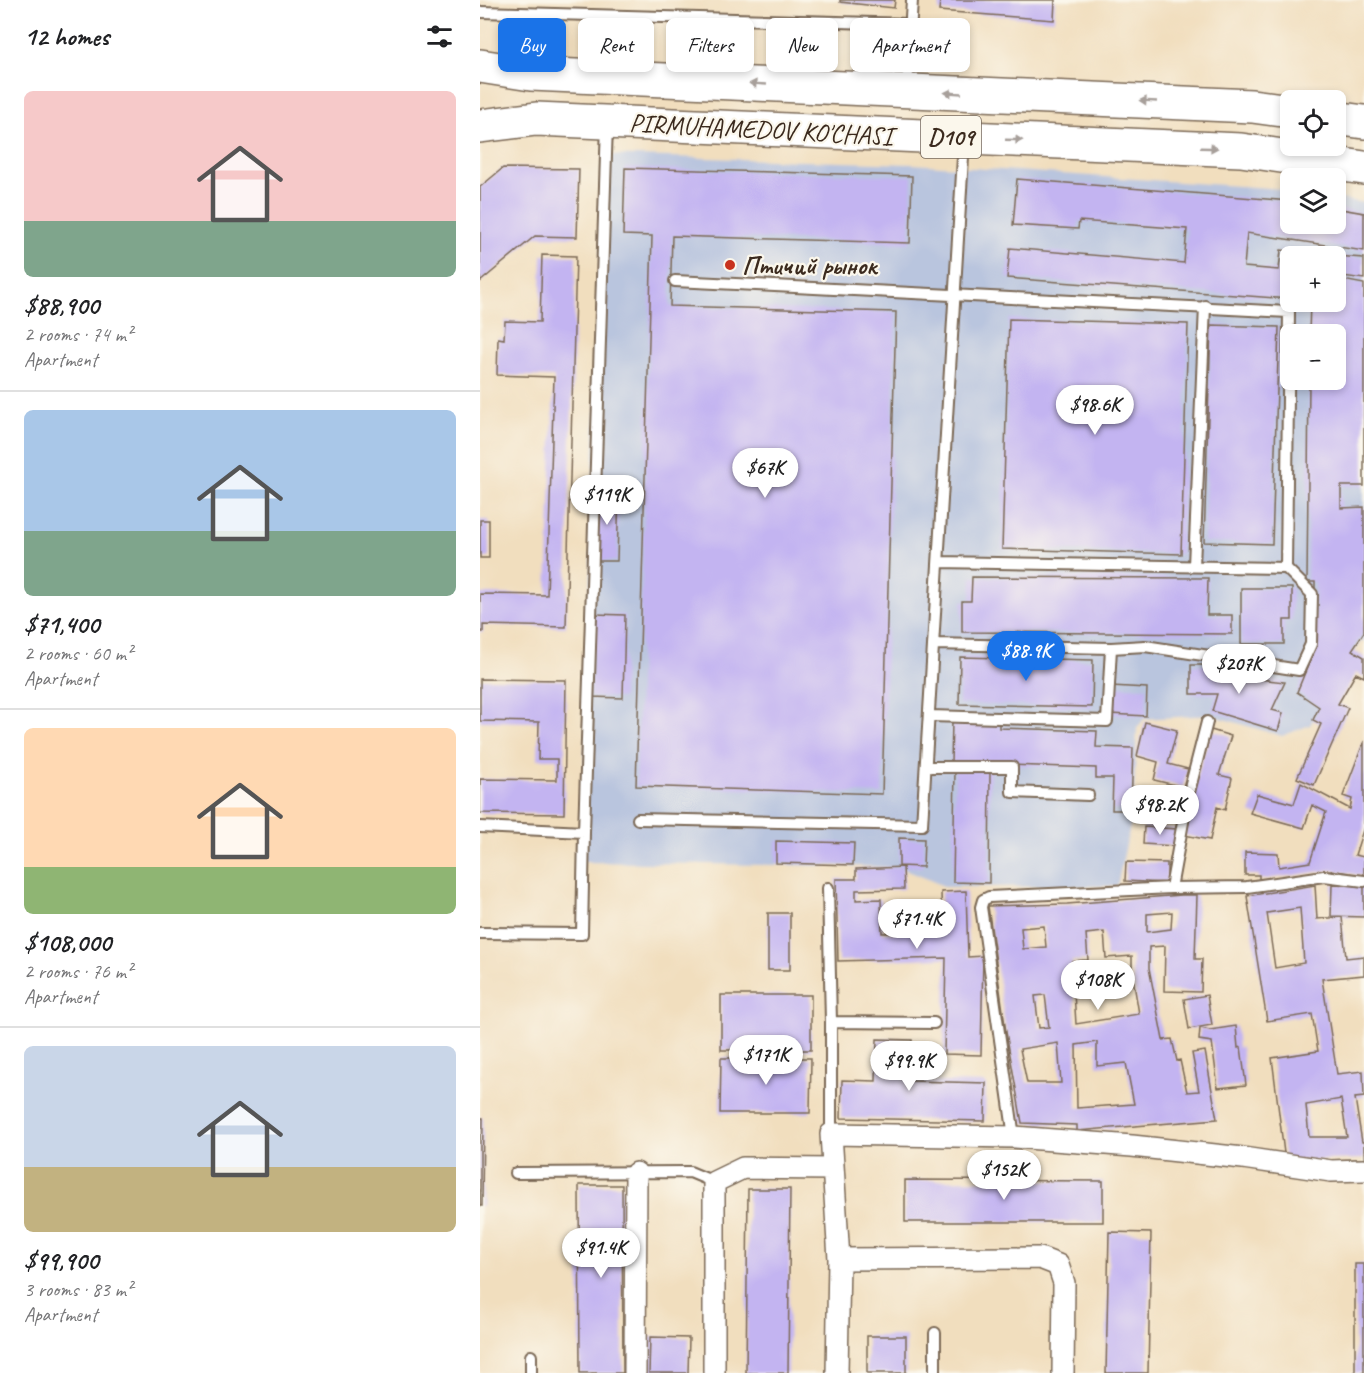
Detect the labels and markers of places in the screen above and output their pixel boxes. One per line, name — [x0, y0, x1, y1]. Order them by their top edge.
place label: Птичий рынок — [742, 249, 878, 282]
marker: Птичий рынок — [723, 258, 737, 272]
pin: $98.6K — [1046, 385, 1144, 436]
pin: $67K — [729, 448, 801, 499]
pin: $119K — [565, 475, 649, 526]
pin: $88.9K — [977, 631, 1075, 682]
pin: $207K — [1197, 644, 1281, 695]
pin: $98.2K — [1111, 785, 1209, 836]
pin: $71.4K — [868, 899, 966, 950]
pin: $108K — [1056, 960, 1140, 1011]
pin: $171K — [724, 1035, 808, 1086]
pin: $99.9K — [860, 1041, 958, 1092]
pin: $152K — [962, 1150, 1046, 1201]
pin: $91.4K — [552, 1228, 650, 1279]

